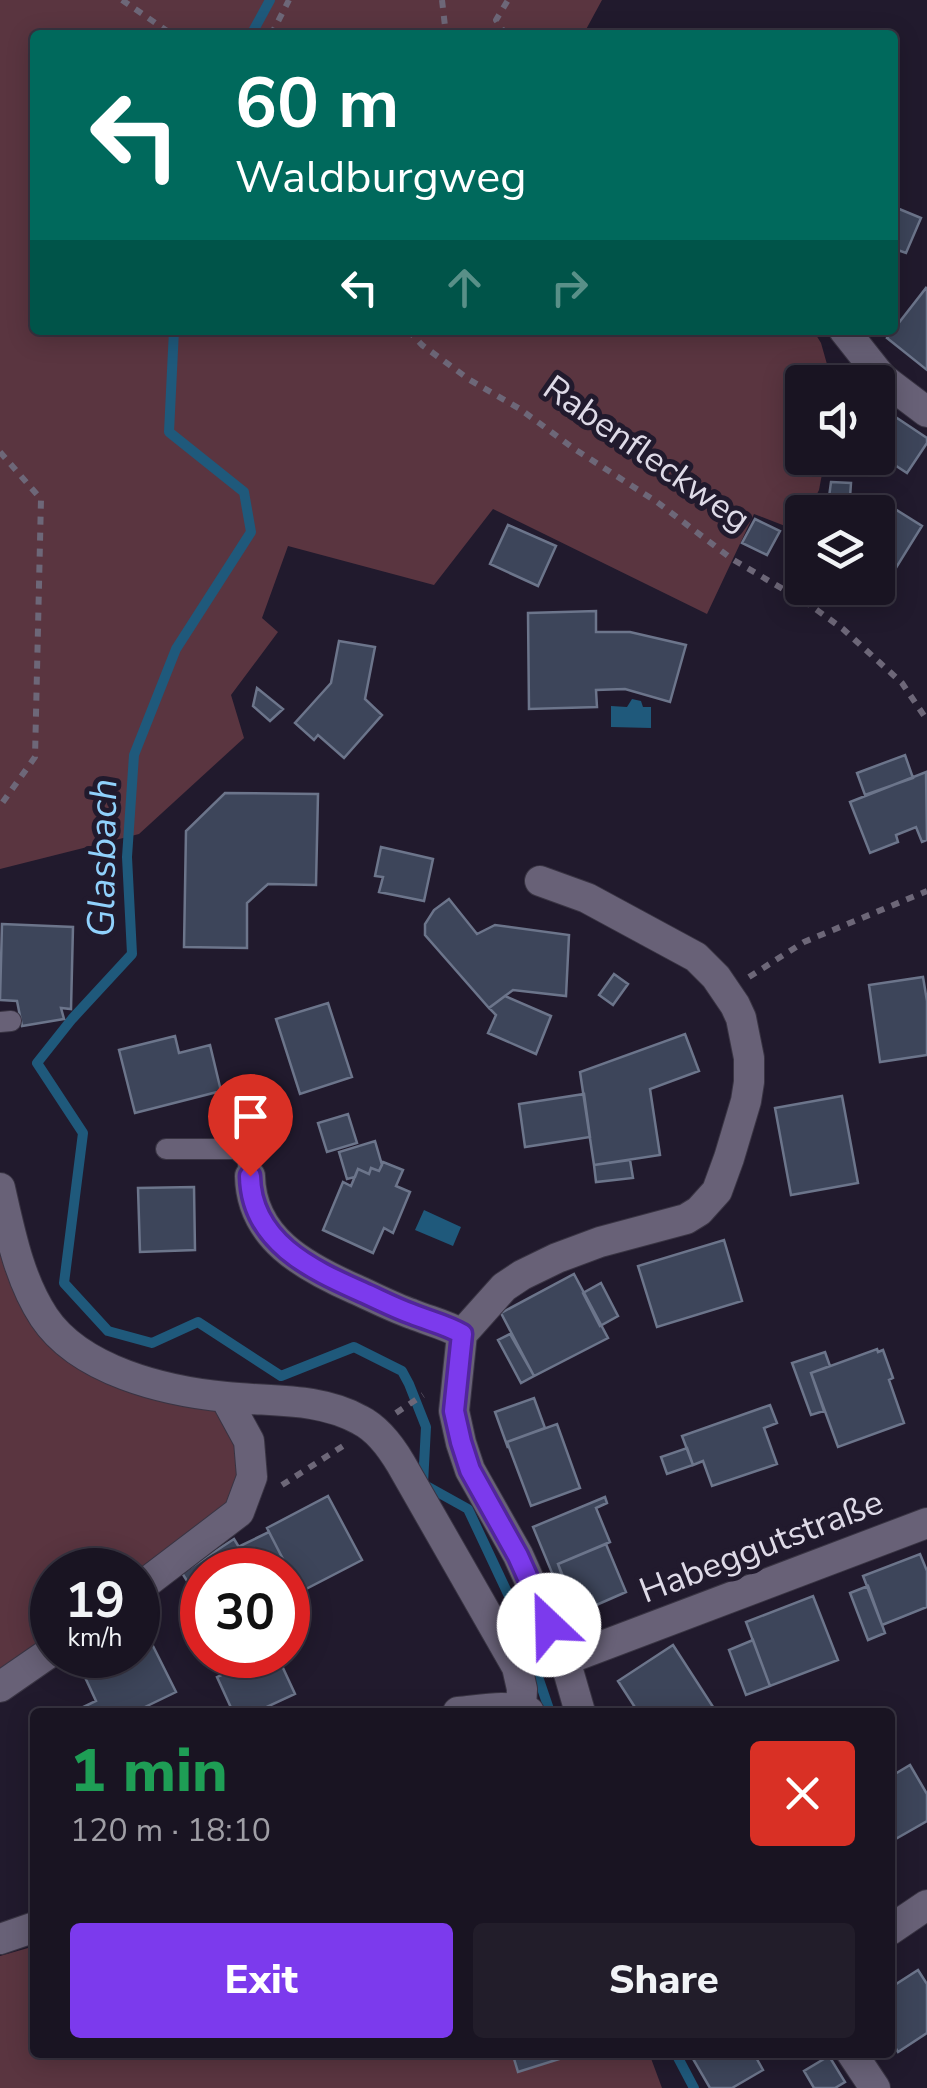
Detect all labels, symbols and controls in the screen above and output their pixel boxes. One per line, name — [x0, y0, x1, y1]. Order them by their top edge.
text: 60 m — [235, 56, 399, 152]
icon: left — [70, 70, 200, 200]
text: Waldburgweg — [235, 147, 527, 208]
icon: left — [332, 260, 387, 315]
icon: ahead — [437, 260, 492, 315]
icon: right — [542, 260, 597, 315]
street label: Rabenfleckweg — [534, 365, 760, 542]
map controls — [785, 365, 895, 605]
button: sound — [785, 365, 895, 475]
button: layers — [785, 495, 895, 605]
water label: Glasbach — [76, 778, 129, 938]
pin — [208, 1074, 293, 1177]
icon: arrive — [223, 1089, 278, 1144]
street label: Habeggutstraße — [633, 1478, 890, 1614]
speed limit sign: 30 — [180, 1548, 310, 1678]
text: 19 — [65, 1566, 125, 1635]
position arrow — [497, 1573, 601, 1677]
text: km/h — [67, 1621, 123, 1655]
text: 1 min — [70, 1730, 228, 1812]
button: close — [750, 1741, 855, 1846]
text: 120 m · 18:10 — [70, 1809, 271, 1852]
button: Exit — [70, 1923, 453, 2038]
button: Share — [473, 1923, 855, 2038]

